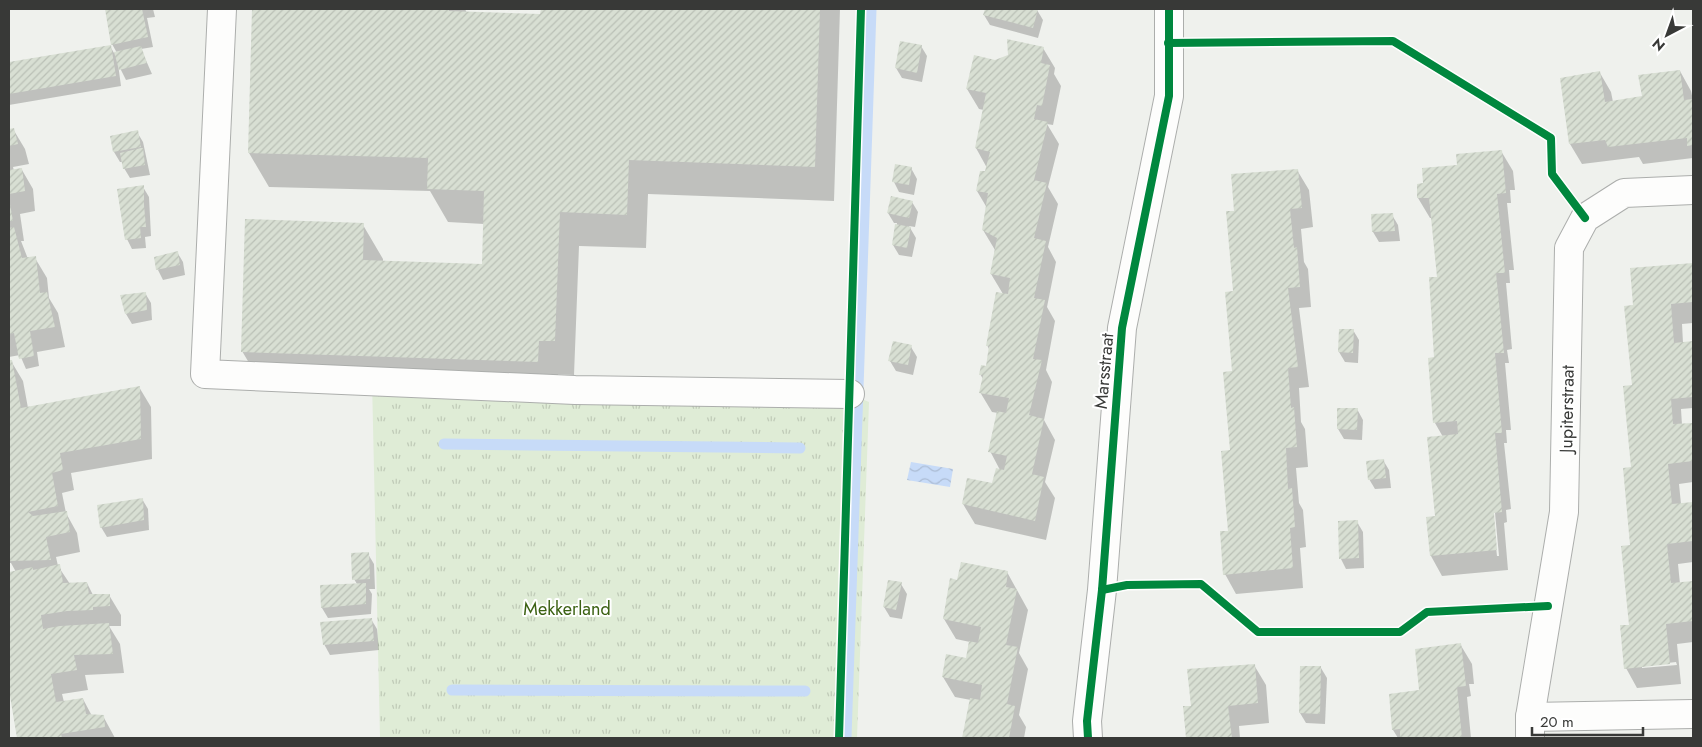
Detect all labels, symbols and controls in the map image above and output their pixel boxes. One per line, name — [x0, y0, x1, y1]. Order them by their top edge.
north arrow — [1642, 10, 1692, 60]
text: N — [1648, 34, 1669, 56]
street label: Marsstraat — [1088, 331, 1120, 410]
street label: Jupiterstraat — [1553, 364, 1581, 455]
park label: Mekkerland — [523, 596, 611, 622]
scale bar — [1532, 704, 1643, 736]
text: 20 m — [1540, 711, 1574, 733]

